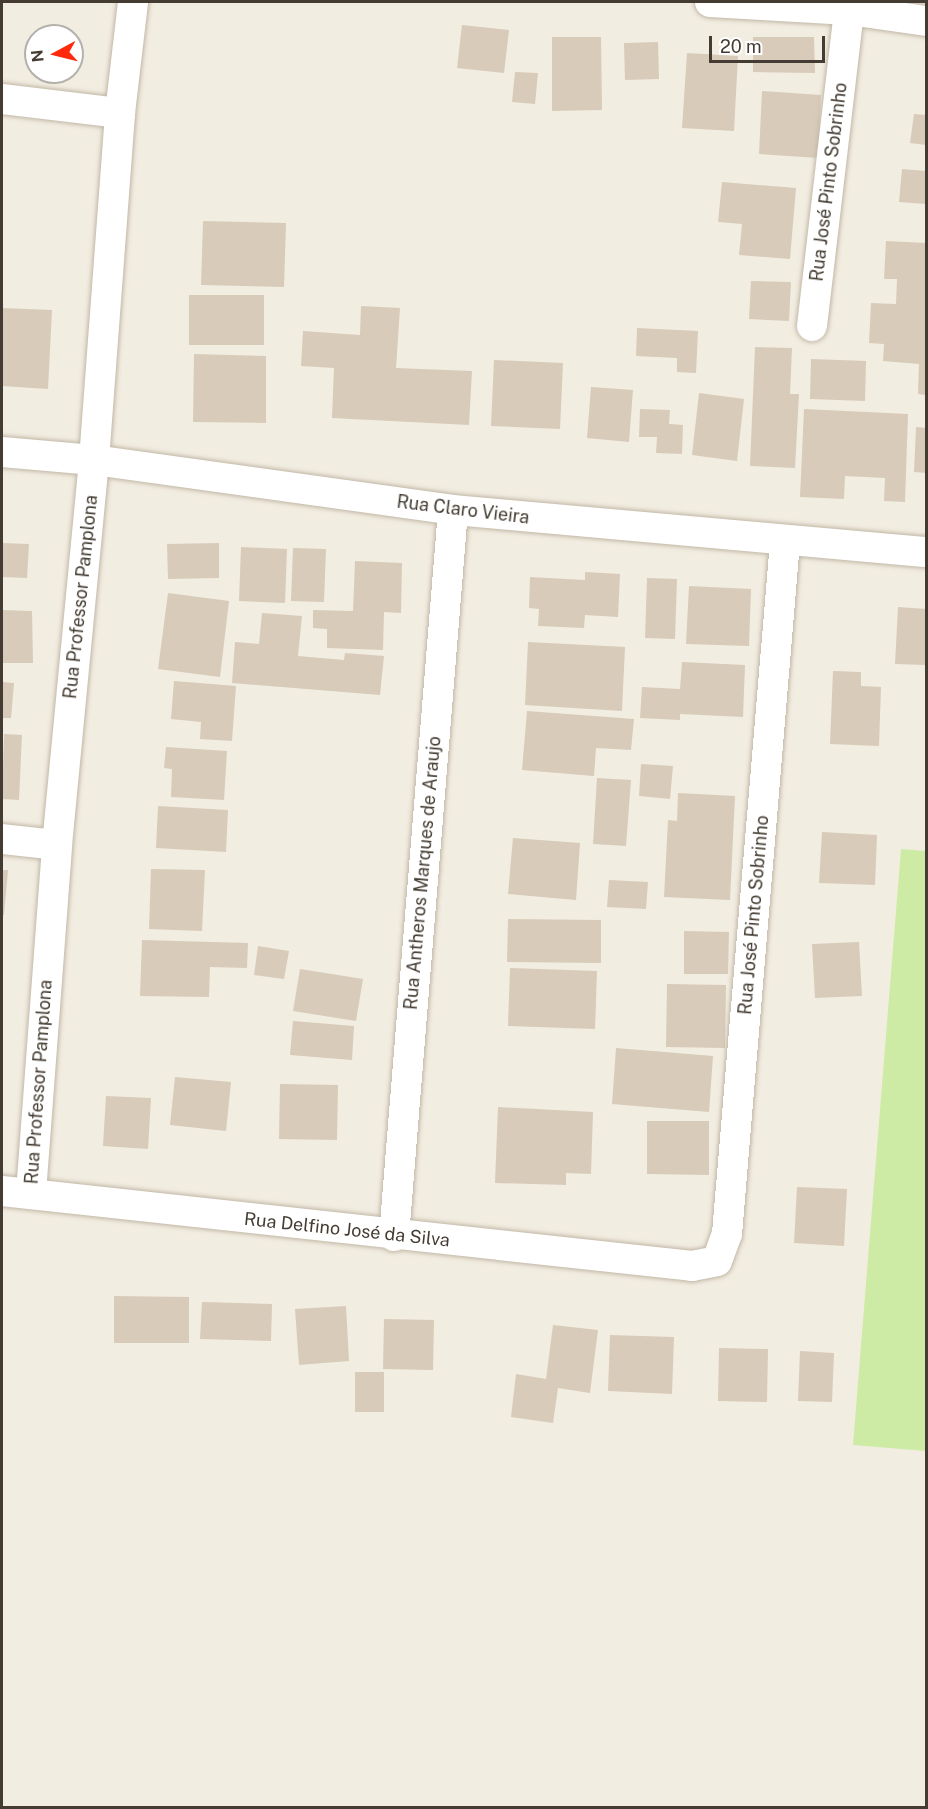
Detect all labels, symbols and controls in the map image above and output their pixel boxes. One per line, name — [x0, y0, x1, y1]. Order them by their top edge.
north arrow — [24, 24, 84, 84]
scale bar — [712, 24, 828, 62]
text: 20 m — [720, 36, 762, 57]
text: N — [27, 49, 48, 63]
street label: Rua José Pinto Sobrinho — [806, 81, 852, 283]
street label: Rua Claro Vieira — [395, 491, 531, 529]
street label: Rua Professor Pamplona — [60, 494, 102, 700]
street label: Rua Antheros Marques de Araujo — [400, 735, 446, 1011]
street label: Rua José Pinto Sobrinho — [735, 814, 773, 1016]
street label: Rua Professor Pamplona — [21, 979, 57, 1185]
street label: Rua Delfino José da Silva — [243, 1208, 451, 1252]

